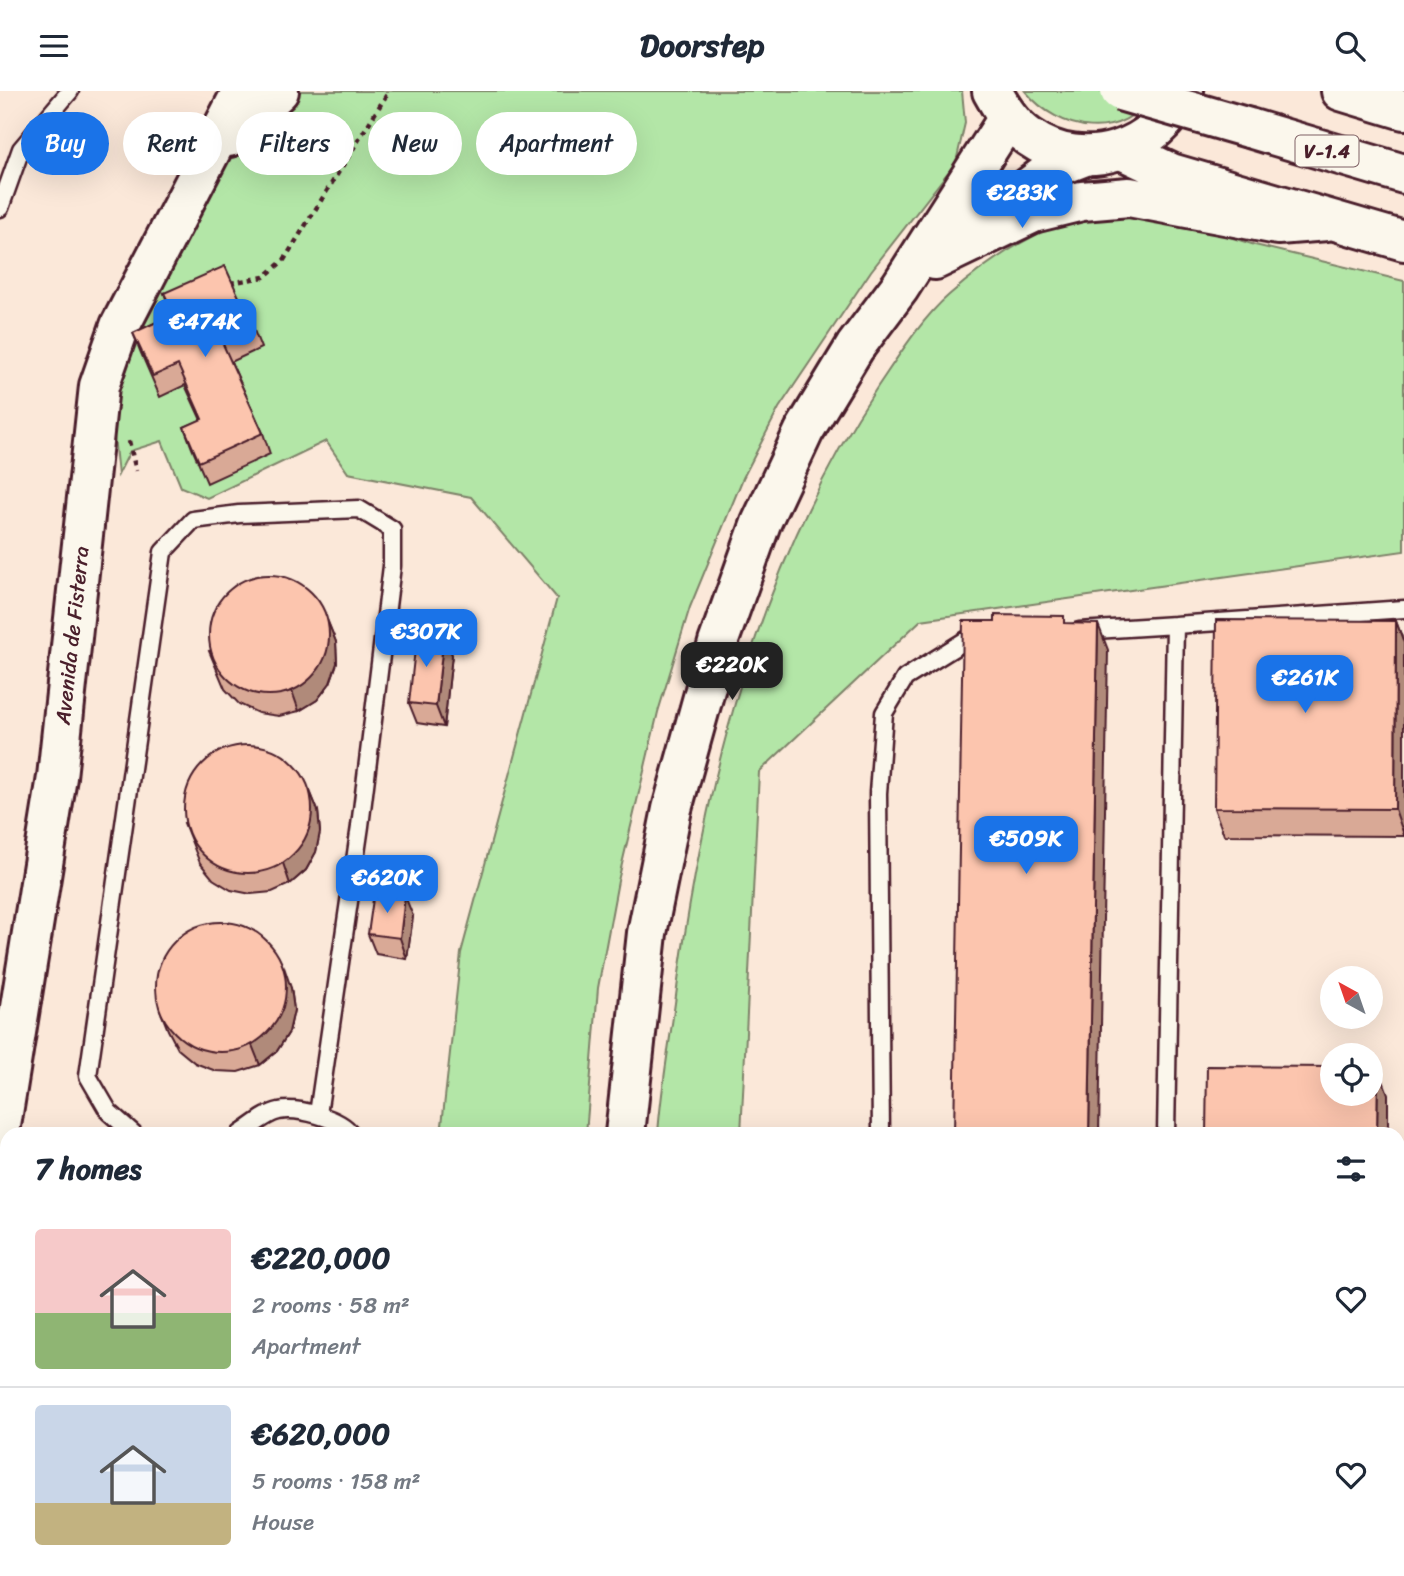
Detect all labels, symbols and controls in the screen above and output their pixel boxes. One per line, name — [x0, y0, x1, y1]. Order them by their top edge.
text: Doorstep — [640, 17, 764, 74]
icon: menu — [35, 27, 73, 65]
icon: search — [1331, 27, 1369, 65]
chip: Buy — [21, 112, 109, 175]
chip: Rent — [123, 112, 222, 175]
chip: Filters — [236, 112, 354, 175]
chip: New — [368, 112, 462, 175]
chip: Apartment — [476, 112, 637, 175]
road number: V-1.4 — [1296, 135, 1358, 167]
pin: €283K — [973, 171, 1071, 230]
text: €283K — [987, 172, 1057, 213]
pin: €474K — [156, 299, 254, 359]
text: €474K — [169, 301, 241, 342]
street label: Avenida de Fisterra — [44, 544, 101, 727]
pin: €307K — [377, 609, 475, 669]
text: €307K — [391, 611, 461, 652]
pin: €220K — [683, 643, 781, 702]
text: €220K — [697, 644, 767, 685]
pin: €261K — [1256, 655, 1354, 715]
text: €261K — [1272, 657, 1338, 698]
pin: €509K — [977, 817, 1075, 876]
text: €509K — [990, 818, 1062, 859]
pin: €620K — [338, 855, 436, 915]
text: €620K — [352, 857, 422, 898]
north arrow — [1320, 966, 1382, 1029]
map controls — [1320, 966, 1383, 1106]
button: locate — [1320, 1043, 1383, 1106]
text: 7 homes — [35, 1142, 142, 1196]
icon: filters — [1332, 1150, 1370, 1188]
text: €220,000 — [252, 1231, 390, 1285]
icon: home — [91, 1257, 175, 1341]
icon: heart — [1332, 1280, 1370, 1318]
text: 2 rooms · 58 m² — [252, 1285, 410, 1326]
text: Apartment — [252, 1326, 361, 1367]
text: €620,000 — [252, 1407, 390, 1461]
icon: home — [91, 1433, 175, 1517]
icon: heart — [1332, 1456, 1370, 1494]
text: 5 rooms · 158 m² — [252, 1461, 421, 1502]
text: House — [252, 1502, 314, 1543]

